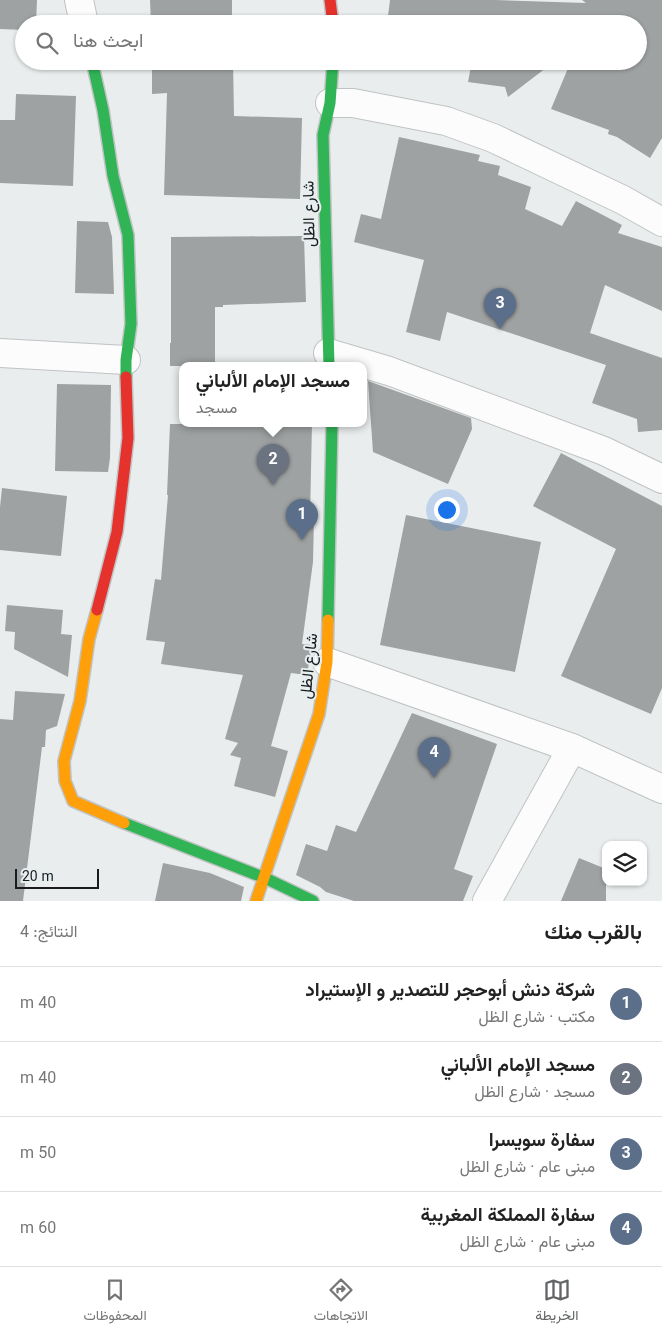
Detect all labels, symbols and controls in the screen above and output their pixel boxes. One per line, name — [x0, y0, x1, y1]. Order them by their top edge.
search box — [15, 15, 647, 70]
text: ابحث هنا — [73, 28, 143, 57]
icon: search — [33, 29, 61, 57]
street label: شارع الظل — [297, 181, 324, 247]
pin: 3 — [484, 288, 516, 329]
popup — [179, 362, 367, 427]
text: مسجد الإمام الألباني — [196, 368, 350, 397]
text: مسجد — [196, 397, 237, 422]
pin: 2 — [257, 444, 289, 485]
your location — [434, 497, 460, 523]
pin: 1 — [286, 499, 318, 540]
street label: شارع الظل — [295, 632, 326, 701]
pin: 4 — [418, 737, 450, 778]
map controls — [602, 841, 647, 886]
button: layers — [602, 841, 647, 886]
scale bar — [15, 866, 99, 889]
text: 20 m — [22, 867, 54, 889]
text: بالقرب منك — [545, 917, 642, 950]
text: النتائج: 4 — [20, 921, 78, 946]
text: شركة دنش أبوحجر للتصدير و الإستيراد — [305, 977, 595, 1006]
text: 40 m — [20, 992, 56, 1017]
text: 1 — [621, 992, 631, 1017]
text: مكتب · شارع الظل — [479, 1006, 595, 1031]
text: مسجد الإمام الألباني — [441, 1052, 595, 1081]
text: 40 m — [20, 1067, 56, 1092]
text: 2 — [621, 1067, 631, 1092]
text: مسجد · شارع الظل — [474, 1081, 595, 1106]
text: سفارة سويسرا — [489, 1127, 595, 1156]
text: 50 m — [20, 1142, 56, 1167]
text: 3 — [621, 1142, 631, 1167]
text: مبنى عام · شارع الظل — [460, 1156, 595, 1181]
text: سفارة المملكة المغربية — [420, 1202, 595, 1231]
text: 60 m — [20, 1217, 56, 1242]
text: 4 — [621, 1217, 631, 1242]
text: مبنى عام · شارع الظل — [460, 1231, 595, 1256]
tab: المحفوظات — [84, 1276, 147, 1328]
tab: الاتجاهات — [314, 1276, 368, 1328]
tab: الخريطة — [535, 1276, 578, 1328]

